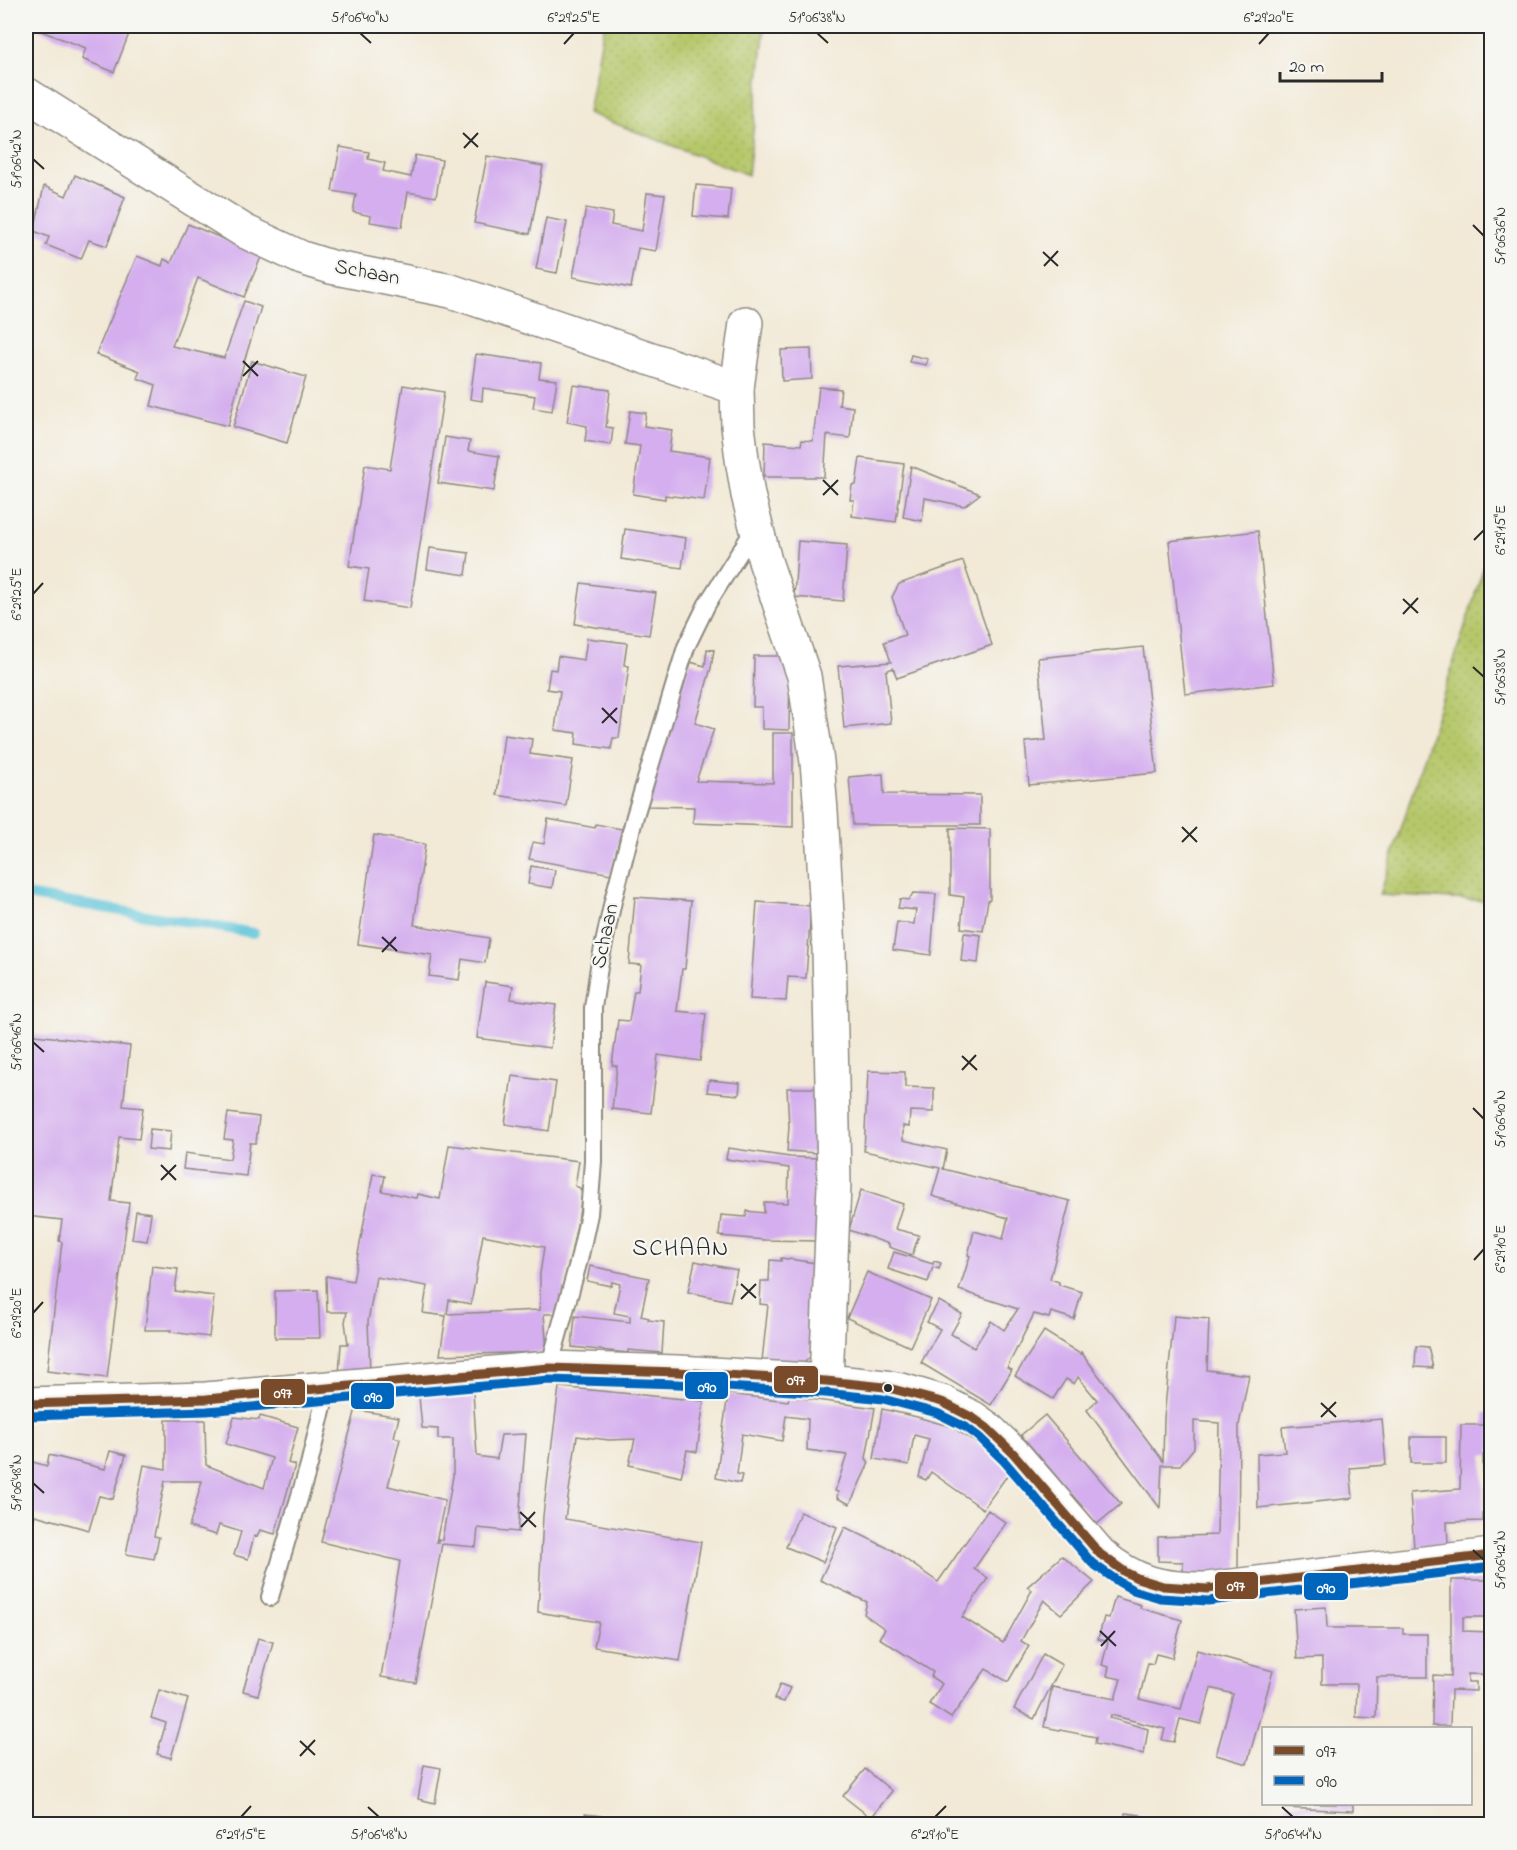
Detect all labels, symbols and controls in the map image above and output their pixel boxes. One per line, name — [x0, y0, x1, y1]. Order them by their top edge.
text: 51°06'40"N — [331, 7, 389, 29]
text: 6°29'25"E — [548, 7, 600, 29]
text: 51°06'38"N — [788, 7, 846, 29]
text: 6°29'20"E — [1244, 7, 1294, 29]
scale bar — [1280, 45, 1382, 83]
text: 20 m — [1289, 55, 1324, 81]
text: 51°06'42"N — [6, 129, 28, 189]
text: 51°06'36"N — [1490, 207, 1512, 265]
street label: Schaan — [332, 252, 402, 294]
text: 6°29'15"E — [1490, 505, 1512, 555]
text: 6°29'25"E — [6, 568, 28, 620]
text: 51°06'38"N — [1490, 648, 1512, 706]
street label: Schaan — [584, 901, 628, 971]
text: 51°06'46"N — [6, 1013, 28, 1071]
text: 51°06'40"N — [1490, 1090, 1512, 1148]
text: 6°29'10"E — [1490, 1225, 1512, 1273]
district label: SCHAAN — [632, 1232, 730, 1267]
text: 6°29'20"E — [6, 1288, 28, 1338]
line badge: 097 — [773, 1365, 819, 1394]
text: 097 — [786, 1369, 806, 1393]
line badge: 090 — [684, 1371, 729, 1400]
text: 090 — [697, 1376, 716, 1400]
line badge: 097 — [260, 1378, 306, 1406]
text: 097 — [273, 1382, 293, 1406]
line badge: 090 — [350, 1382, 395, 1410]
unlabelled marker — [882, 1382, 894, 1394]
text: 090 — [363, 1386, 382, 1410]
text: 51°06'48"N — [6, 1454, 28, 1512]
text: 51°06'42"N — [1490, 1530, 1512, 1590]
line badge: 097 — [1214, 1571, 1259, 1600]
line badge: 090 — [1303, 1572, 1349, 1601]
text: 097 — [1226, 1575, 1246, 1599]
text: 090 — [1316, 1577, 1335, 1601]
legend — [1262, 1727, 1472, 1805]
text: 097 — [1316, 1740, 1337, 1766]
text: 090 — [1316, 1770, 1337, 1796]
text: 6°29'15"E — [216, 1824, 266, 1846]
text: 51°06'48"N — [350, 1824, 408, 1846]
text: 6°29'10"E — [911, 1824, 959, 1846]
text: 51°06'44"N — [1264, 1824, 1322, 1846]

